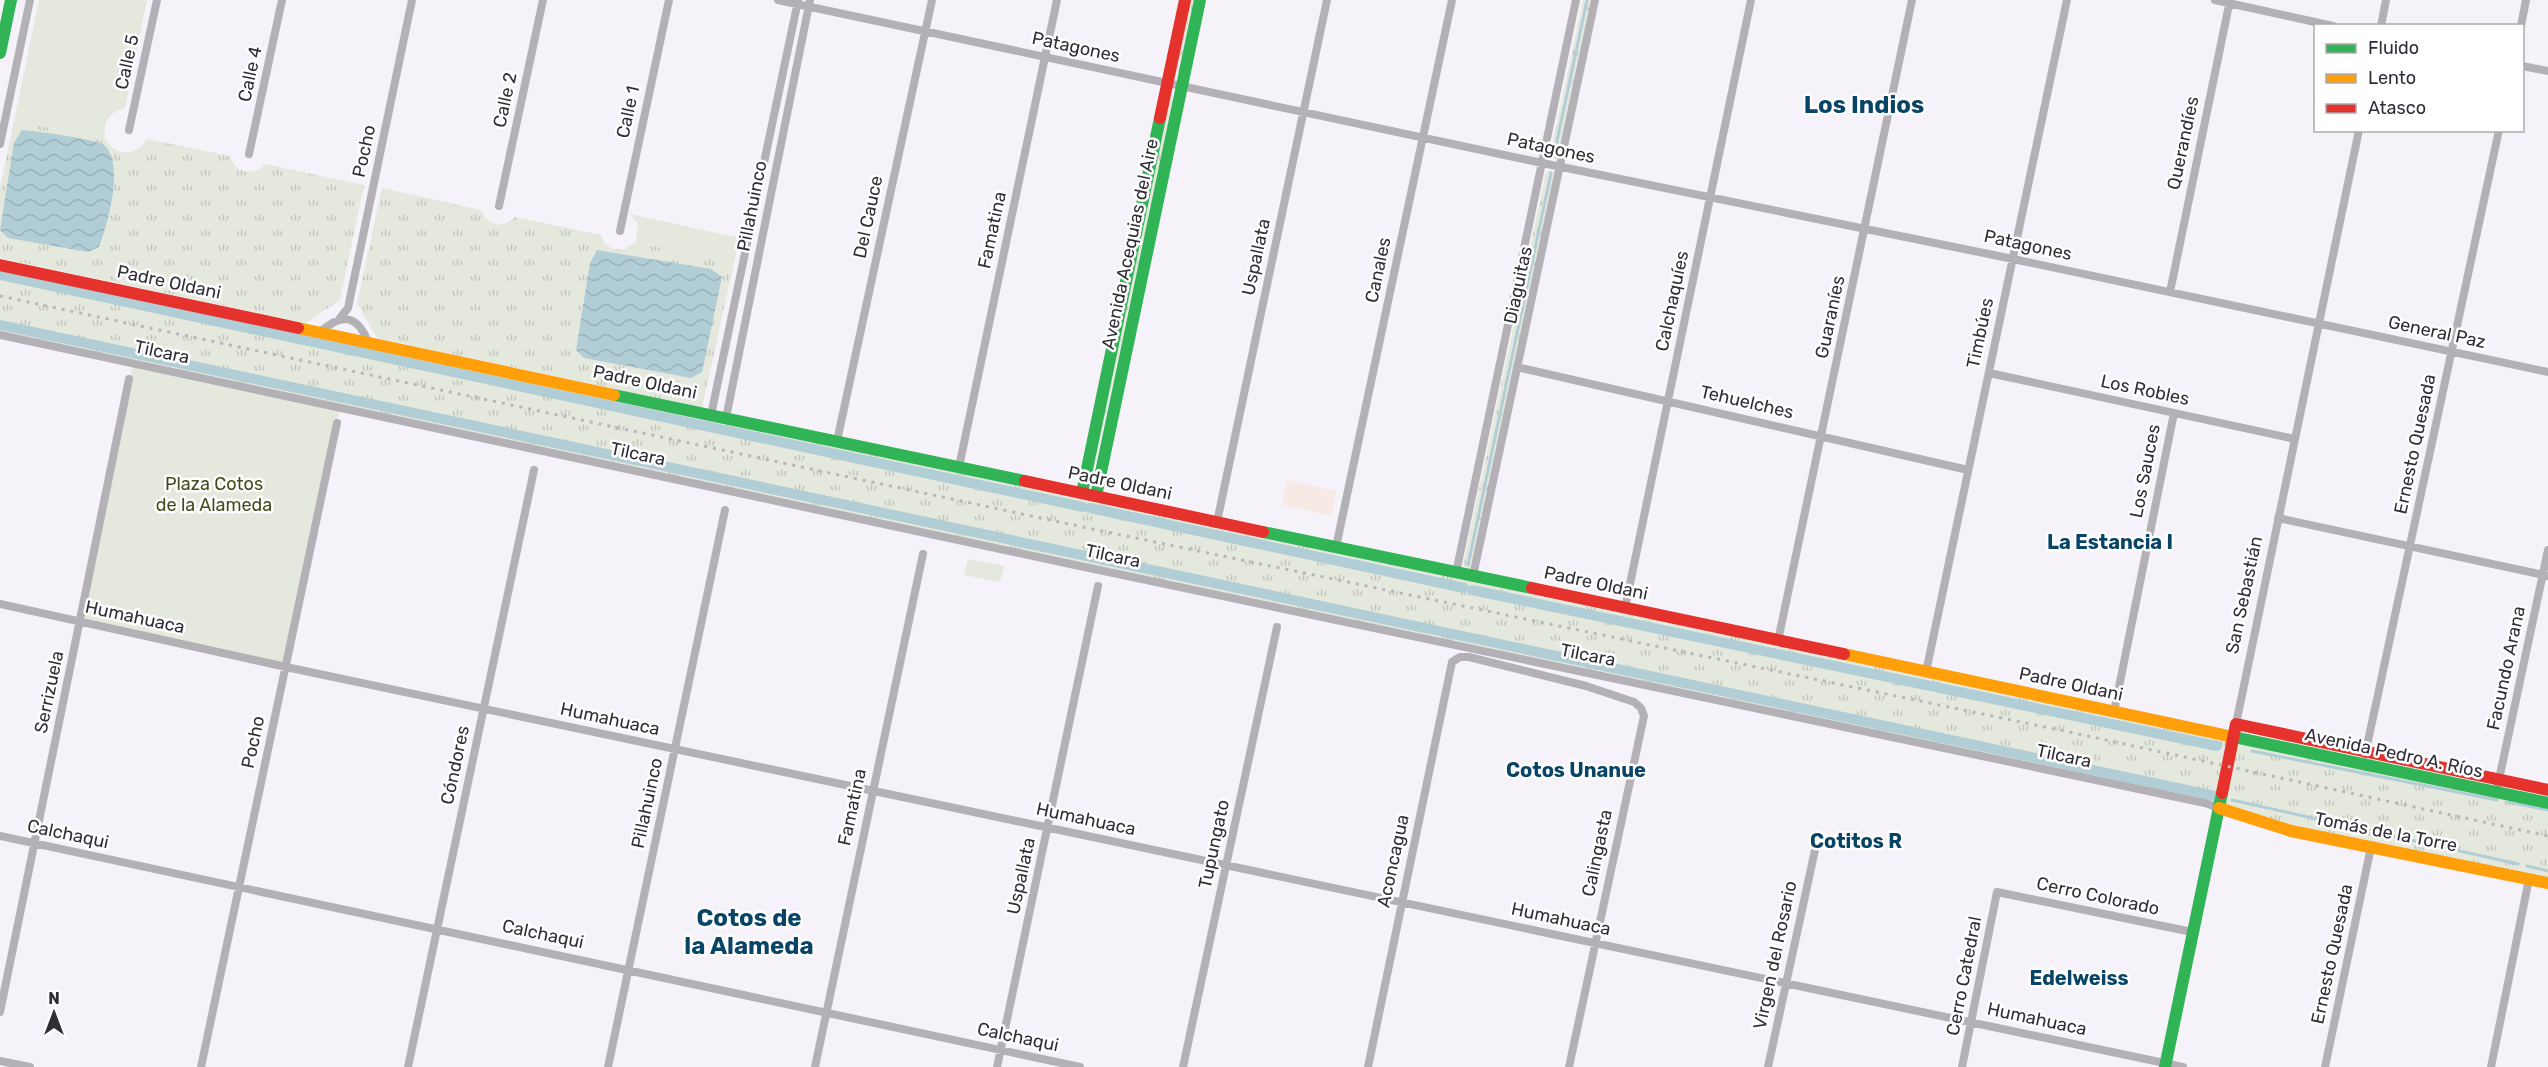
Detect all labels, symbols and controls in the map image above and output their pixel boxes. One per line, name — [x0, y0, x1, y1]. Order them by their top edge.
legend — [2314, 24, 2524, 132]
street label: Patagones — [1030, 27, 1122, 67]
street label: Calle 5 — [110, 32, 144, 92]
text: Fluido — [2368, 37, 2419, 59]
street label: Calle 4 — [233, 44, 267, 104]
text: Lento — [2368, 67, 2416, 89]
street label: Calle 2 — [488, 70, 522, 130]
street label: Calle 1 — [612, 84, 644, 140]
district label: Los Indios — [1804, 91, 1924, 119]
street label: Querandíes — [2162, 94, 2204, 192]
text: Atasco — [2368, 97, 2426, 119]
street label: Pocho — [348, 123, 380, 179]
street label: Patagones — [1505, 128, 1597, 168]
street label: Avenida Acequias del Aire — [1097, 137, 1163, 351]
street label: Pillahuinco — [732, 159, 772, 253]
street label: Del Cauce — [849, 174, 887, 260]
street label: Famatina — [973, 190, 1011, 270]
street label: Uspallata — [1237, 217, 1275, 297]
street label: Patagones — [1982, 225, 2074, 265]
street label: Canales — [1360, 235, 1396, 305]
street label: Diaguitas — [1499, 244, 1537, 326]
street label: Calchaquíes — [1651, 249, 1693, 353]
street label: Padre Oldani — [115, 260, 223, 304]
street label: Guaraníes — [1810, 274, 1850, 360]
street label: Timbúes — [1962, 296, 1998, 370]
street label: General Paz — [2386, 311, 2488, 353]
street label: Tilcara — [133, 335, 191, 369]
street label: Padre Oldani — [591, 360, 699, 404]
street label: Los Robles — [2099, 370, 2191, 410]
street label: Ernesto Quesada — [2389, 372, 2441, 516]
street label: Tehuelches — [1698, 381, 1796, 423]
street label: Los Sauces — [2125, 422, 2165, 520]
street label: Tilcara — [609, 437, 667, 471]
street label: Padre Oldani — [1066, 461, 1174, 505]
park label: Plaza Cotos de la Alameda — [156, 473, 272, 516]
district label: La Estancia I — [2047, 530, 2173, 554]
street label: San Sebastián — [2221, 534, 2267, 656]
street label: Tilcara — [1084, 539, 1142, 573]
street label: Padre Oldani — [1542, 561, 1650, 605]
street label: Humahuaca — [83, 596, 187, 638]
street label: Facundo Arana — [2482, 604, 2530, 732]
street label: Tilcara — [1559, 639, 1617, 671]
street label: Serrizuela — [30, 649, 68, 735]
street label: Padre Oldani — [2017, 662, 2125, 706]
street label: Humahuaca — [558, 698, 662, 740]
street label: Pocho — [237, 714, 269, 770]
street label: Cóndores — [436, 723, 474, 807]
street label: Avenida Pedro A. Ríos — [2303, 723, 2485, 783]
street label: Tilcara — [2035, 739, 2093, 773]
street label: Pillahuinco — [627, 756, 667, 850]
district label: Cotos Unanue — [1506, 758, 1646, 782]
street label: Famatina — [833, 767, 871, 847]
street label: Humahuaca — [1034, 798, 1138, 840]
street label: Tupungato — [1194, 798, 1234, 890]
street label: Calingasta — [1577, 807, 1617, 899]
street label: Tomás de la Torre — [2313, 807, 2459, 857]
street label: Aconcagua — [1372, 812, 1414, 910]
street label: Calchaqui — [25, 815, 111, 853]
district label: Cotitos R — [1810, 829, 1902, 853]
street label: Uspallata — [1002, 836, 1040, 916]
street label: Cerro Colorado — [2035, 872, 2161, 920]
street label: Virgen del Rosario — [1749, 879, 1801, 1031]
street label: Ernesto Quesada — [2306, 882, 2358, 1026]
street label: Humahuaca — [1509, 898, 1613, 940]
district label: Cotos de la Alameda — [684, 904, 814, 960]
street label: Calchaqui — [500, 915, 586, 953]
street label: Cerro Catedral — [1942, 915, 1986, 1037]
district label: Edelweiss — [2029, 966, 2129, 990]
north arrow — [24, 983, 84, 1043]
text: N — [48, 989, 60, 1008]
street label: Humahuaca — [1985, 998, 2089, 1040]
street label: Calchaqui — [975, 1018, 1061, 1056]

